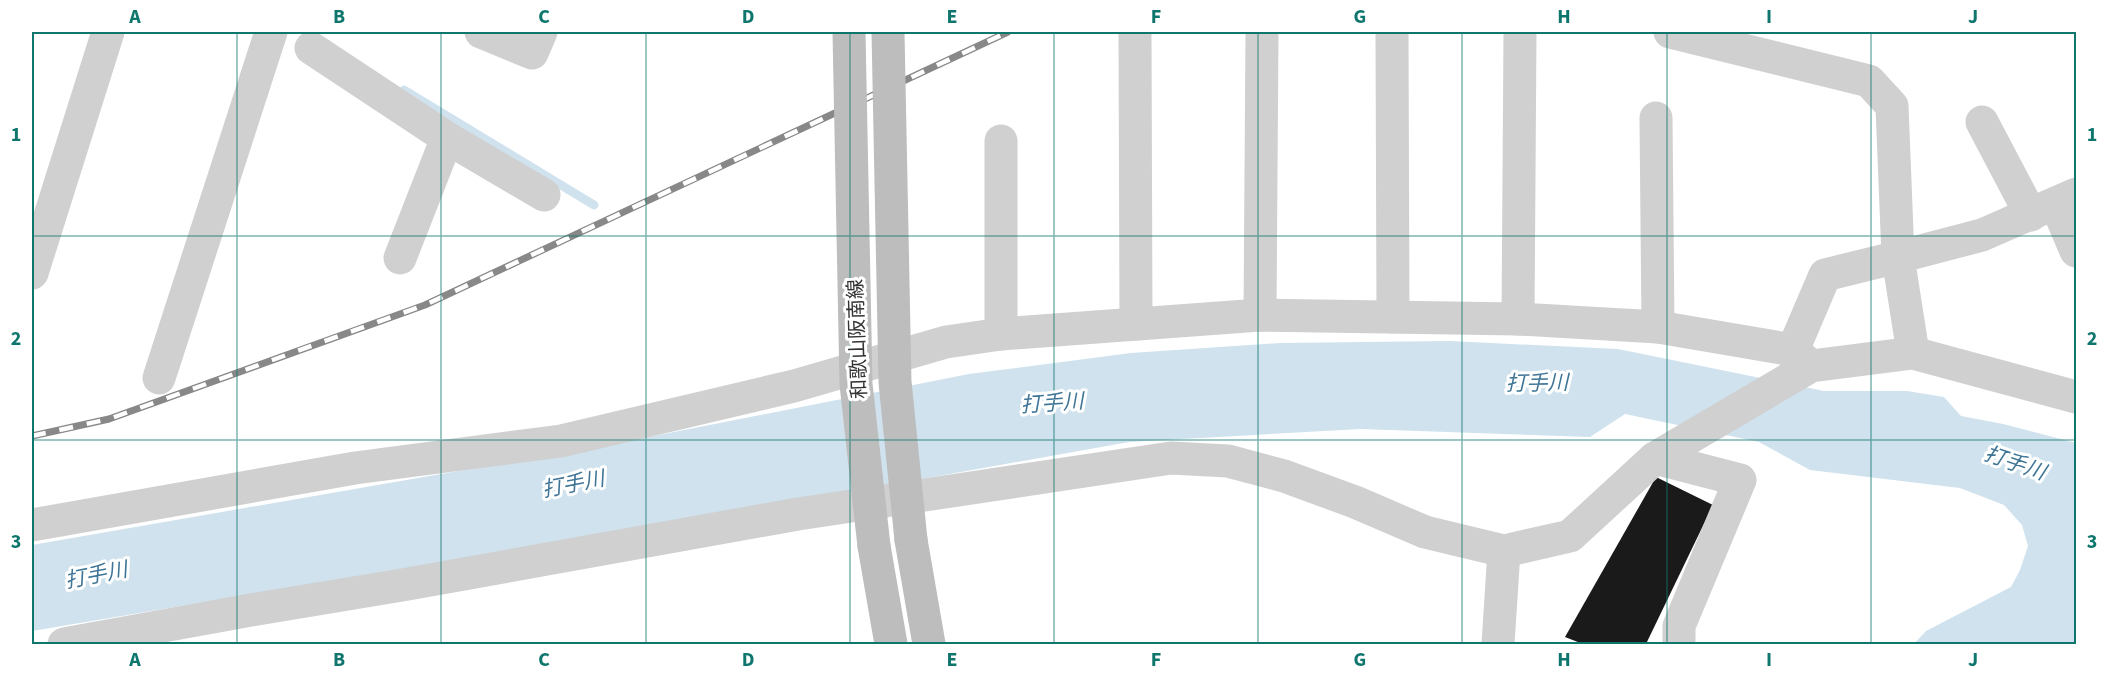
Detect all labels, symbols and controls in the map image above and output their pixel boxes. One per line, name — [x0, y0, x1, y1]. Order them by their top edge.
text: A — [128, 3, 141, 31]
text: B — [333, 3, 345, 31]
text: C — [538, 3, 550, 31]
text: D — [742, 3, 754, 31]
text: E — [947, 3, 957, 31]
text: F — [1151, 3, 1161, 31]
text: G — [1354, 3, 1366, 31]
text: H — [1557, 3, 1571, 31]
text: I — [1766, 3, 1772, 31]
text: J — [1968, 3, 1978, 31]
text: 1 — [11, 121, 21, 149]
text: 1 — [2087, 121, 2097, 149]
street label: 和歌山阪南線 — [842, 279, 874, 399]
text: 2 — [11, 325, 21, 353]
text: 2 — [2087, 325, 2097, 353]
water label: 打手川 — [1505, 367, 1571, 399]
water label: 打手川 — [1020, 386, 1086, 420]
water label: 打手川 — [1980, 439, 2052, 488]
water label: 打手川 — [539, 463, 609, 505]
text: 3 — [11, 528, 21, 556]
text: 3 — [2087, 528, 2097, 556]
water label: 打手川 — [62, 554, 132, 596]
text: A — [128, 646, 141, 674]
text: B — [333, 646, 345, 674]
text: C — [538, 646, 550, 674]
text: D — [742, 646, 754, 674]
text: E — [947, 646, 957, 674]
text: F — [1151, 646, 1161, 674]
text: G — [1354, 646, 1366, 674]
text: H — [1557, 646, 1571, 674]
text: I — [1766, 646, 1772, 674]
text: J — [1968, 646, 1978, 674]

